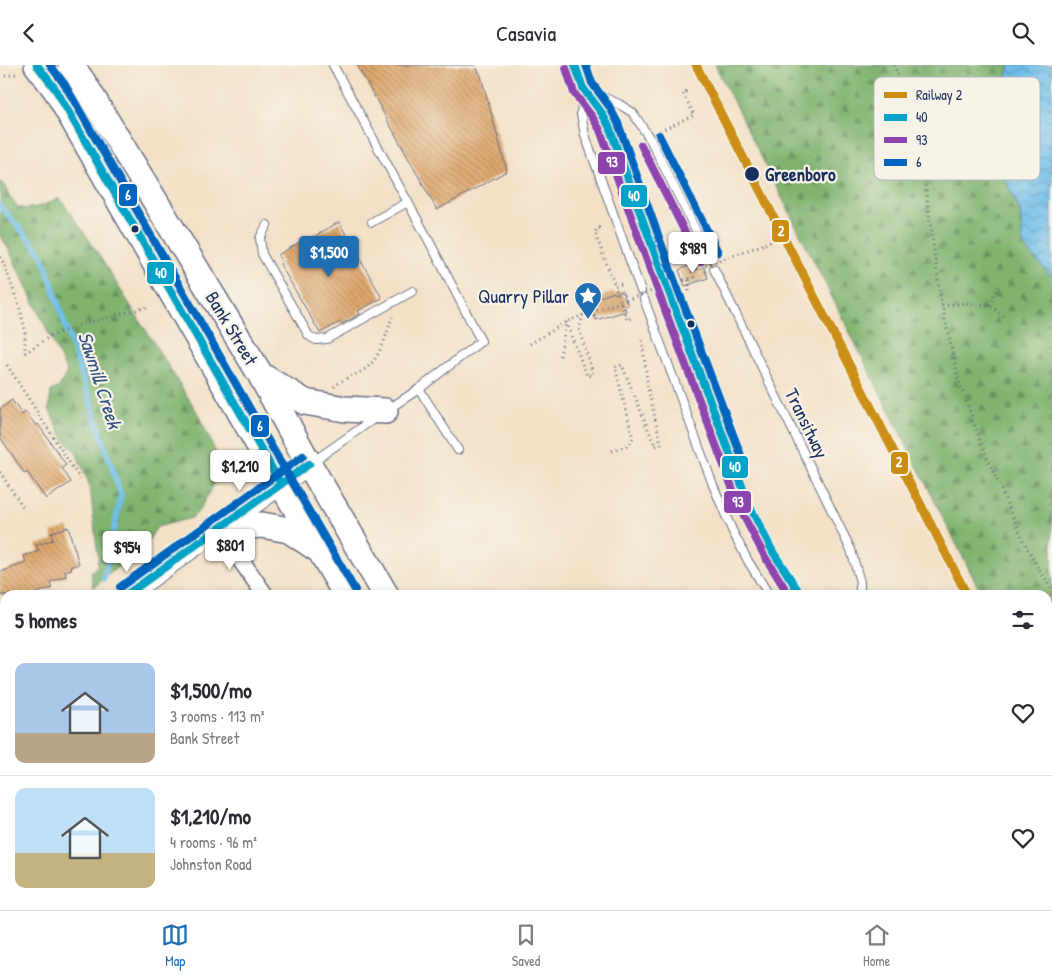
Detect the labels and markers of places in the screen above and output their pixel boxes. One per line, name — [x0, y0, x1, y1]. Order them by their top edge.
place label: Greenboro — [765, 161, 836, 187]
marker: Greenboro — [743, 165, 761, 183]
unlabelled marker — [130, 224, 140, 234]
pin: $989 — [663, 231, 723, 274]
pin: $1,500 — [288, 235, 370, 278]
place icon: Quarry Pillar — [573, 281, 603, 320]
place label: Quarry Pillar — [478, 283, 570, 309]
unlabelled marker — [686, 319, 696, 329]
pin: $1,210 — [199, 449, 281, 492]
pin: $801 — [200, 529, 260, 571]
pin: $954 — [97, 531, 157, 573]

